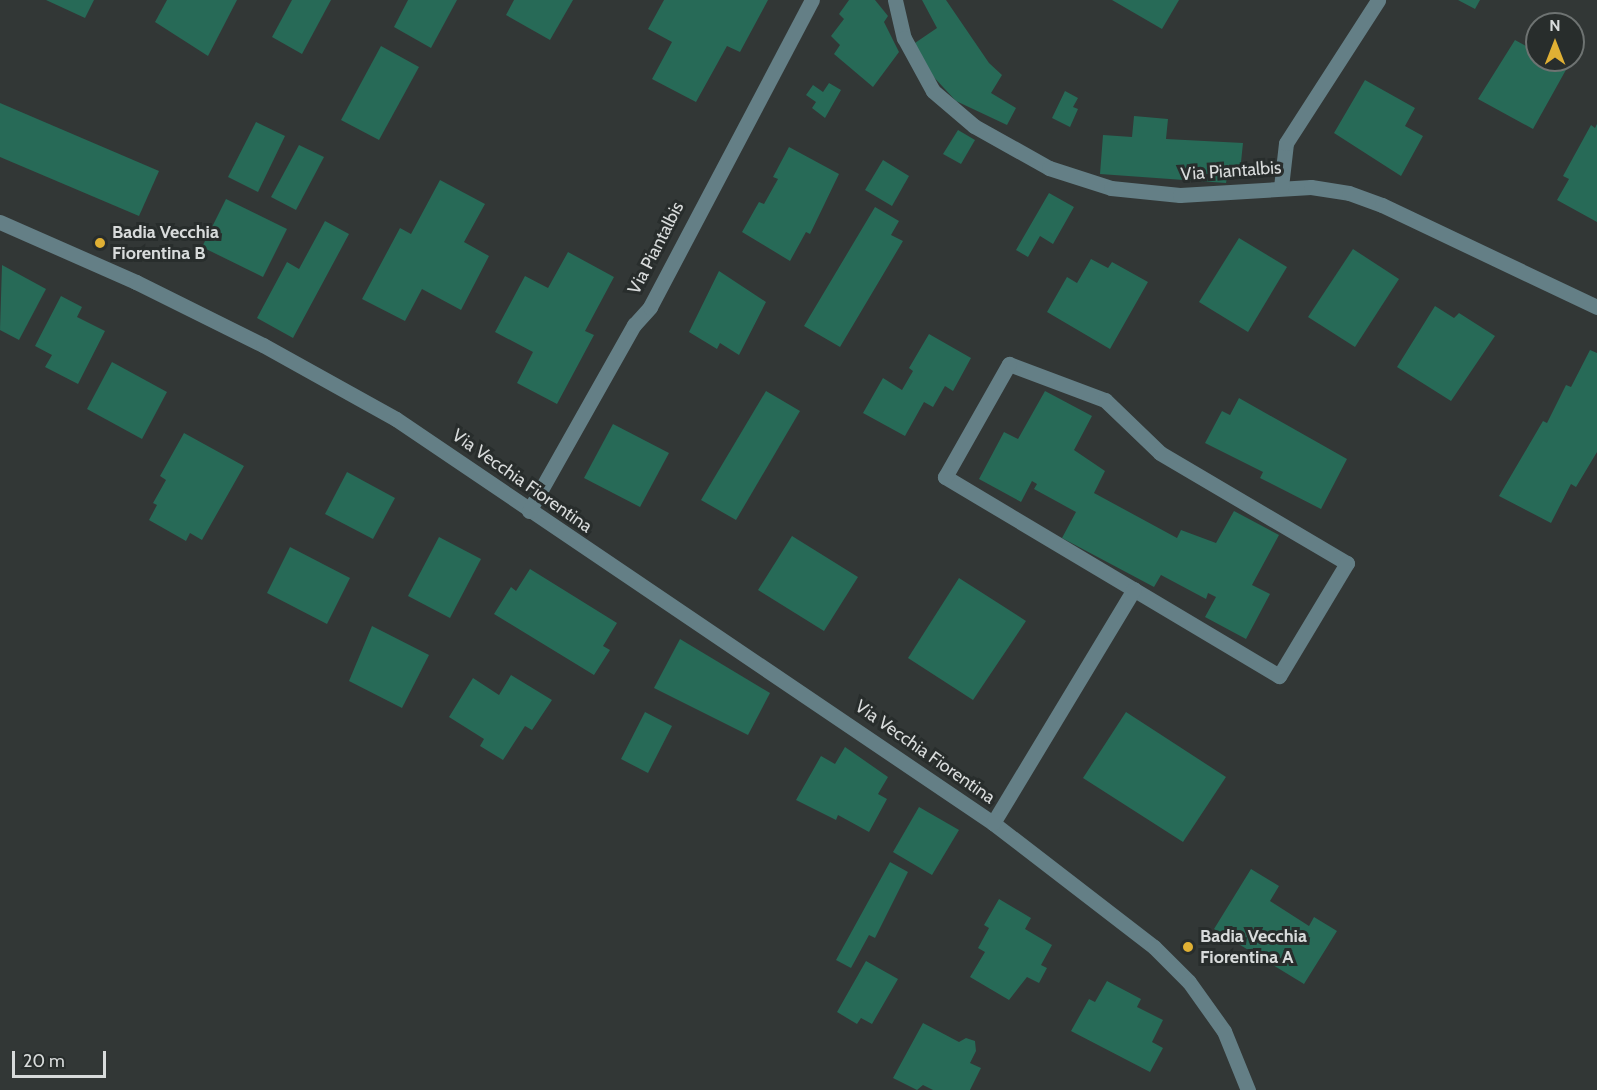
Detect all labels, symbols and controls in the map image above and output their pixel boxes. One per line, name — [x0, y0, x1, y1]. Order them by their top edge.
north arrow — [1525, 12, 1585, 72]
text: N — [1549, 16, 1561, 35]
street label: Via Piantalbis — [1180, 157, 1282, 185]
street label: Via Piantalbis — [623, 198, 689, 298]
place label: Badia Vecchia Fiorentina B — [112, 222, 219, 264]
marker: Badia Vecchia Fiorentina B — [93, 236, 107, 250]
street label: Via Vecchia Fiorentina — [448, 425, 596, 537]
street label: Via Vecchia Fiorentina — [851, 696, 999, 808]
place label: Badia Vecchia Fiorentina A — [1200, 926, 1307, 968]
marker: Badia Vecchia Fiorentina A — [1181, 940, 1195, 954]
scale bar — [15, 1039, 110, 1077]
text: 20 m — [23, 1050, 65, 1072]

